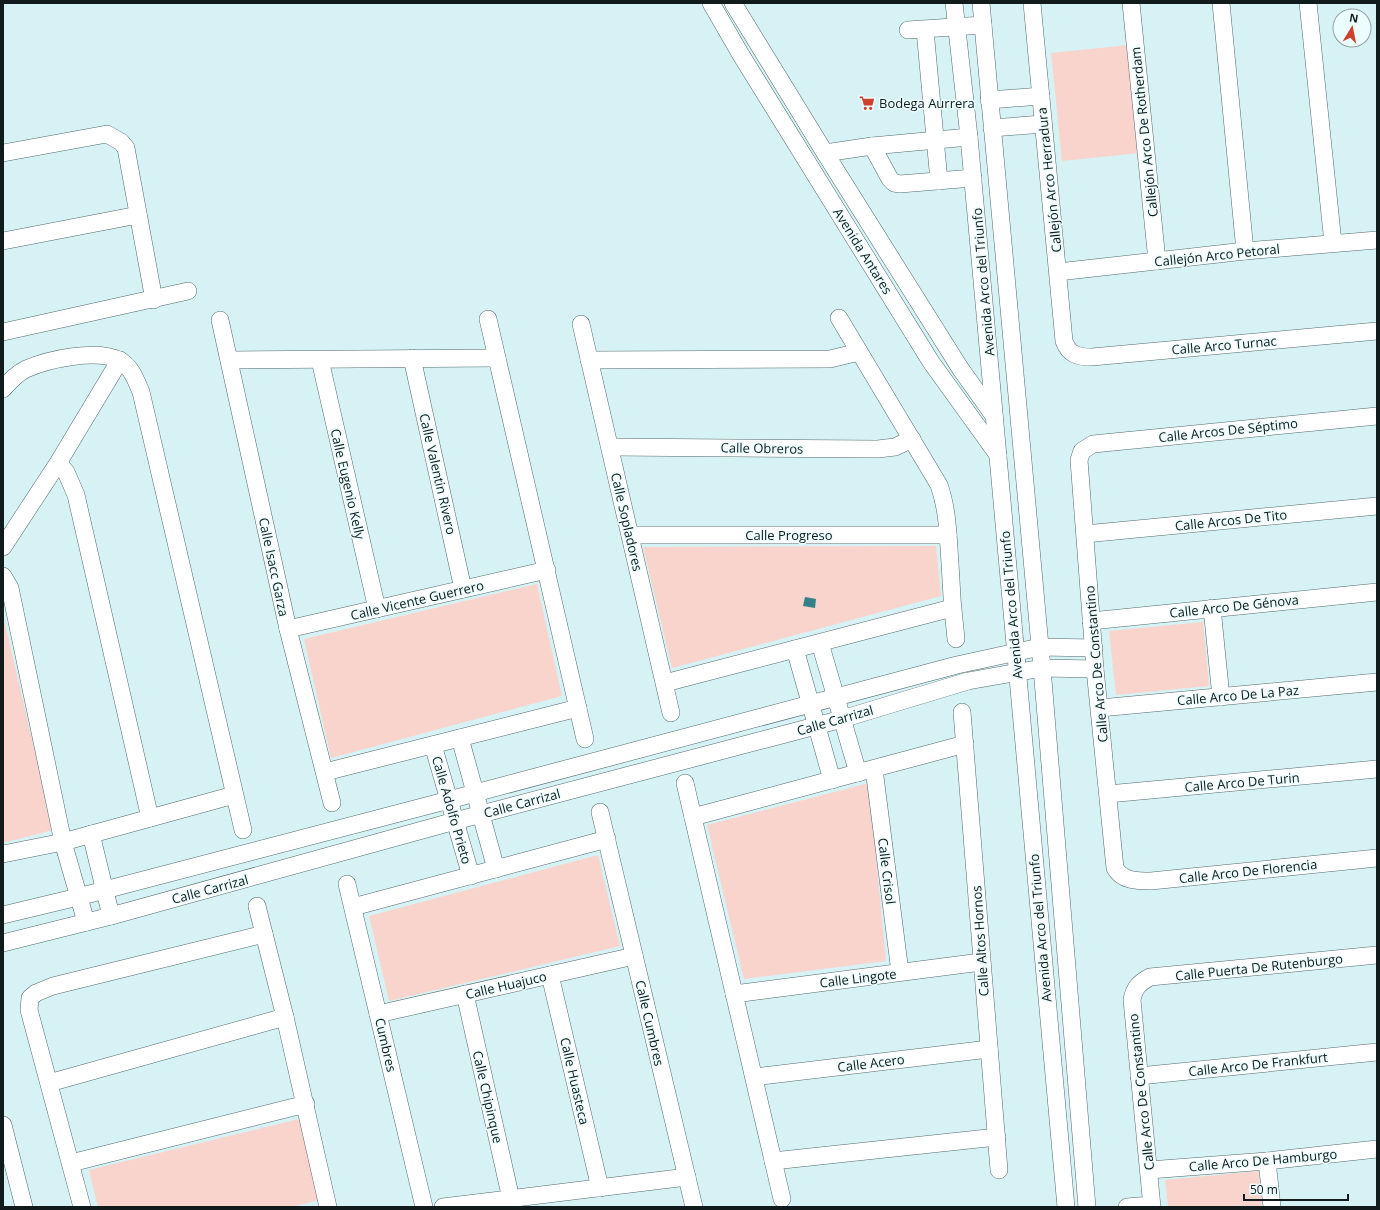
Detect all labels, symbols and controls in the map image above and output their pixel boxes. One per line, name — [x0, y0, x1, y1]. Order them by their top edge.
north arrow — [1332, 8, 1372, 48]
text: N — [1348, 9, 1360, 26]
street label: Callejón Arco De Rotherdam — [1126, 46, 1162, 218]
supermarket icon: Bodega Aurrera — [858, 94, 876, 112]
place label: Bodega Aurrera — [879, 94, 975, 112]
street label: Callejón Arco Herradura — [1032, 107, 1066, 253]
street label: Avenida Antares — [829, 204, 897, 298]
street label: Avenida Arco del Triunfo — [968, 207, 998, 357]
street label: Callejón Arco Petoral — [1153, 239, 1281, 271]
street label: Calle Arco Turnac — [1171, 331, 1277, 359]
street label: Calle Valentin Rivero — [415, 412, 461, 536]
street label: Calle Arcos De Séptimo — [1157, 414, 1299, 446]
street label: Calle Eugenio Kelly — [327, 427, 370, 542]
street label: Calle Obreros — [721, 438, 803, 458]
street label: Calle Sopladores — [607, 471, 647, 573]
street label: Calle Arcos De Tito — [1174, 505, 1288, 535]
street label: Calle Isacc Garza — [255, 516, 293, 618]
street label: Calle Progreso — [745, 526, 833, 544]
street label: Avenida Arco del Triunfo — [996, 530, 1026, 680]
street label: Calle Vicente Guerrero — [349, 576, 486, 624]
street label: Calle Arco De Constantino — [1080, 585, 1112, 743]
street label: Calle Arco De Génova — [1168, 590, 1300, 622]
street label: Calle Arco De La Paz — [1176, 681, 1300, 709]
street label: Calle Carrizal — [795, 701, 875, 739]
street label: Calle Adolfo Prieto — [428, 754, 476, 866]
street label: Calle Arco De Turin — [1184, 768, 1300, 796]
street label: Calle Carrizal — [482, 784, 562, 822]
street label: Calle Crisol — [874, 837, 900, 905]
street label: Avenida Arco del Triunfo — [1025, 853, 1055, 1003]
street label: Calle Arco De Florencia — [1178, 855, 1318, 887]
street label: Calle Carrizal — [170, 870, 250, 908]
street label: Calle Altos Hornos — [967, 885, 993, 997]
street label: Calle Puerta De Rutenburgo — [1174, 949, 1344, 985]
street label: Calle Lingote — [818, 964, 898, 992]
street label: Calle Huajuco — [464, 967, 548, 1003]
street label: Calle Cumbres — [631, 978, 669, 1068]
street label: Calle Arco De Constantino — [1124, 1013, 1158, 1171]
street label: Cumbres — [371, 1016, 401, 1074]
street label: Calle Huasteca — [556, 1036, 594, 1126]
street label: Calle Arco De Frankfurt — [1187, 1048, 1329, 1080]
street label: Calle Chipinque — [469, 1049, 507, 1145]
street label: Calle Acero — [836, 1050, 906, 1076]
street label: Calle Arco De Hamburgo — [1188, 1145, 1338, 1175]
scale bar — [1244, 1176, 1348, 1202]
text: 50 m — [1250, 1181, 1278, 1198]

